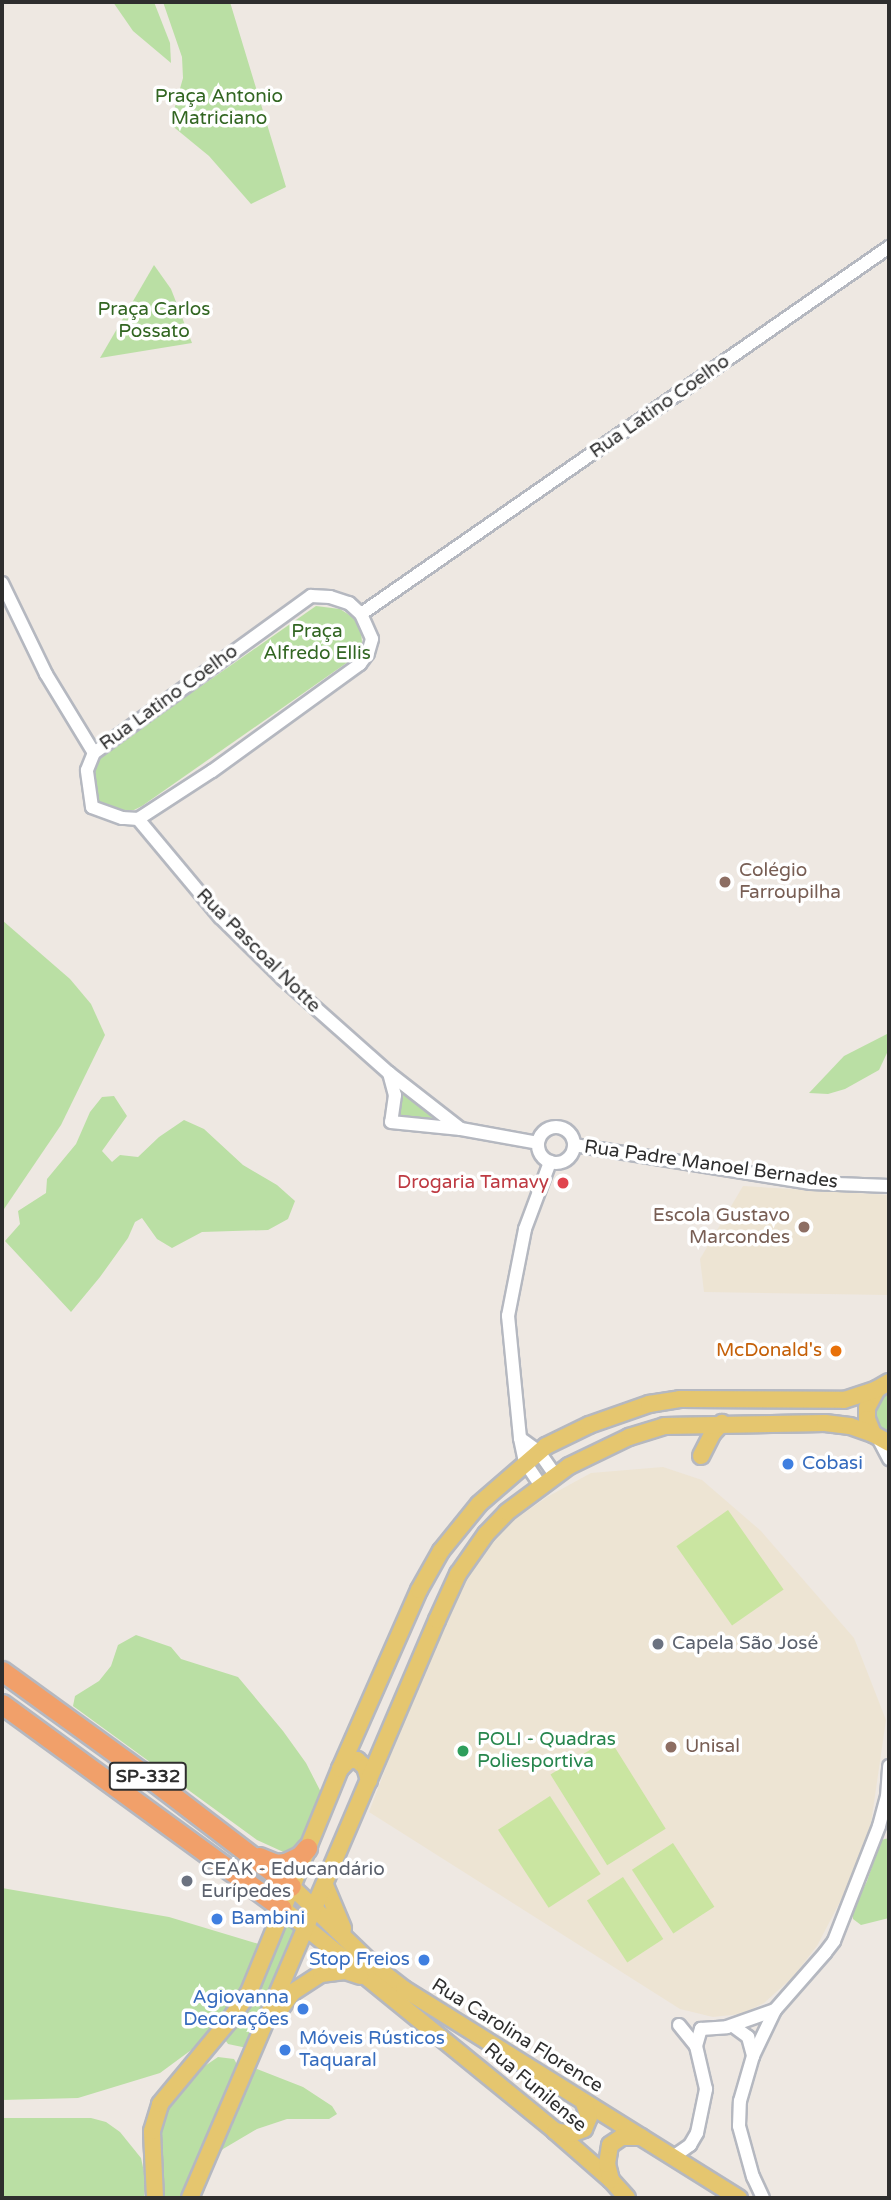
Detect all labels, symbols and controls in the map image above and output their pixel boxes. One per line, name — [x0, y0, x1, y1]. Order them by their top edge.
park label: Praça Antonio Matriciano — [155, 86, 283, 130]
park label: Praça Carlos Possato — [98, 299, 210, 343]
street label: Rua Latino Coelho — [586, 350, 734, 464]
park label: Praça Alfredo Ellis — [263, 621, 371, 665]
street label: Rua Latino Coelho — [95, 640, 243, 756]
place label: Colégio Farroupilha — [739, 860, 841, 904]
marker: Colégio Farroupilha — [717, 874, 733, 890]
street label: Rua Pascoal Notte — [191, 884, 325, 1018]
street label: Rua Padre Manoel Bernades — [583, 1136, 839, 1194]
place label: Drogaria Tamavy — [397, 1172, 549, 1194]
marker: Drogaria Tamavy — [555, 1175, 571, 1191]
place label: Escola Gustavo Marcondes — [653, 1205, 790, 1249]
marker: Escola Gustavo Marcondes — [796, 1219, 812, 1235]
place label: McDonald's — [716, 1340, 822, 1362]
marker: McDonald's — [828, 1343, 844, 1359]
place label: Cobasi — [802, 1453, 863, 1475]
marker: Cobasi — [780, 1456, 796, 1472]
place label: Capela São José — [672, 1633, 818, 1655]
marker: Capela São José — [650, 1636, 666, 1652]
place label: POLI - Quadras Poliesportiva — [477, 1729, 616, 1773]
place label: Unisal — [685, 1736, 740, 1758]
marker: Unisal — [663, 1739, 679, 1755]
marker: POLI - Quadras Poliesportiva — [455, 1743, 471, 1759]
road number: SP-332 — [108, 1762, 188, 1791]
place label: CEAK - Educandário Eurípedes — [201, 1859, 385, 1903]
marker: CEAK - Educandário Eurípedes — [179, 1873, 195, 1889]
place label: Bambini — [231, 1908, 305, 1930]
marker: Bambini — [209, 1911, 225, 1927]
place label: Stop Freios — [309, 1949, 410, 1971]
marker: Stop Freios — [416, 1952, 432, 1968]
street label: Rua Carolina Florence — [427, 1974, 607, 2098]
place label: Agiovanna Decorações — [183, 1987, 289, 2031]
marker: Agiovanna Decorações — [295, 2001, 311, 2017]
place label: Móveis Rústicos Taquaral — [299, 2028, 445, 2072]
street label: Rua Funilense — [479, 2039, 591, 2137]
marker: Móveis Rústicos Taquaral — [277, 2042, 293, 2058]

